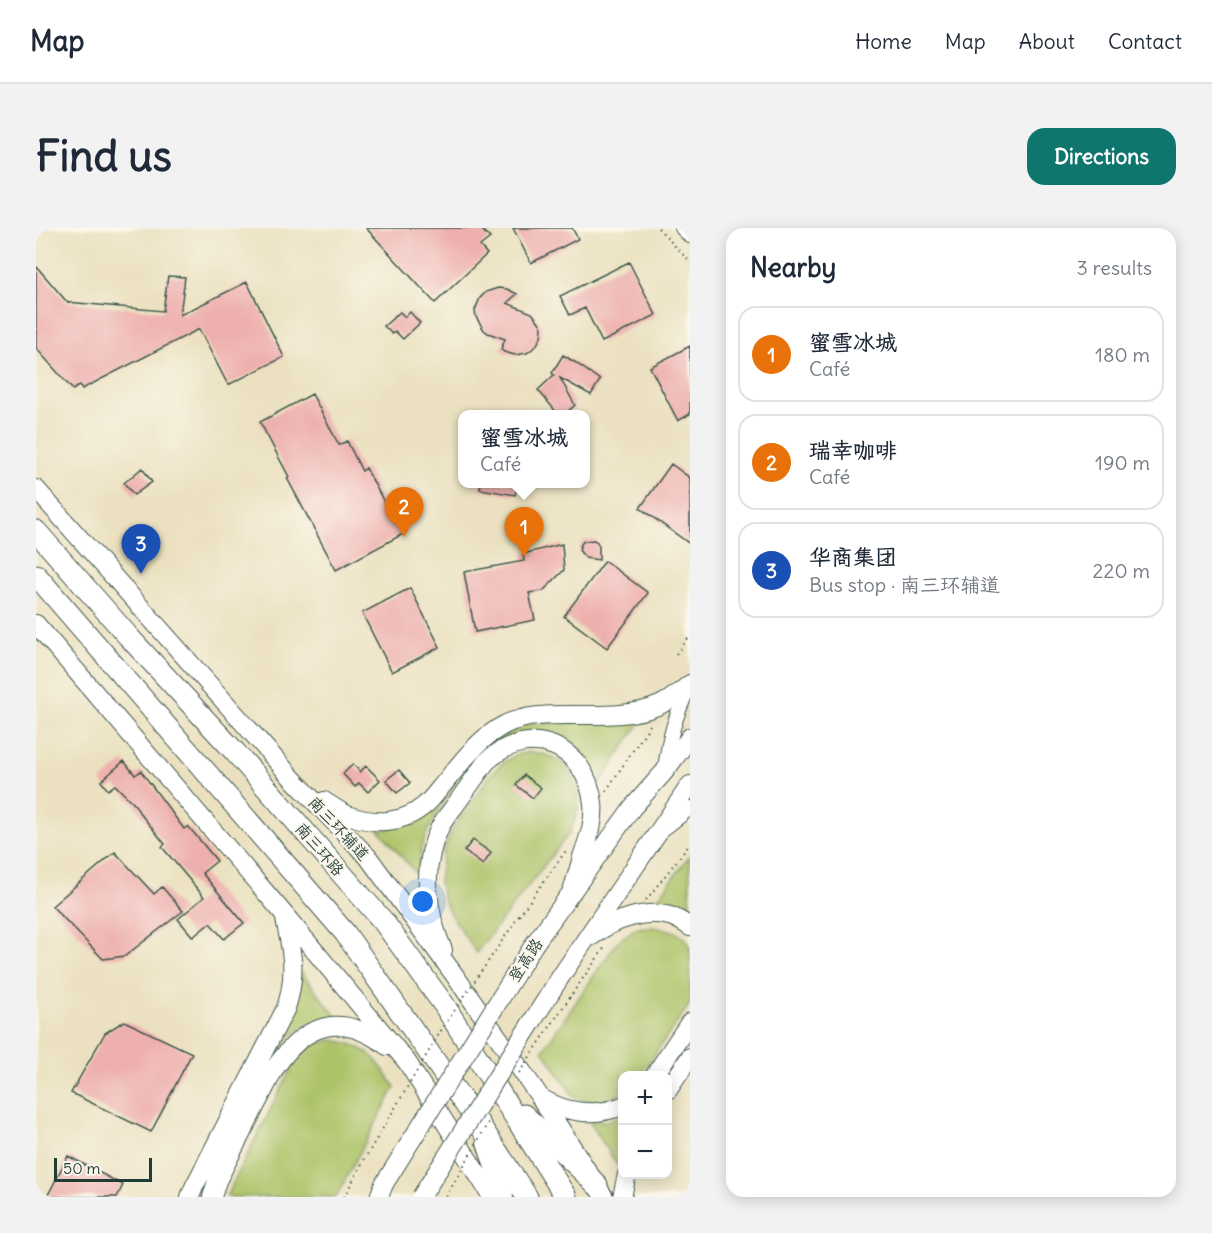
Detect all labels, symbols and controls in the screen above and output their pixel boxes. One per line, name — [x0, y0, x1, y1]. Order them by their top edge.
text: Map — [30, 23, 84, 59]
text: Home — [855, 28, 912, 55]
text: Map — [945, 28, 986, 55]
text: About — [1019, 28, 1075, 55]
text: Contact — [1108, 28, 1182, 55]
button: Directions — [1027, 128, 1176, 185]
text: Find us — [36, 130, 172, 182]
text: Nearby — [750, 251, 836, 284]
text: 3 results — [1076, 255, 1152, 280]
text: 蜜雪冰城 — [809, 328, 897, 356]
text: 1 — [768, 342, 775, 367]
text: 180 m — [1095, 342, 1150, 367]
text: Café — [809, 356, 850, 381]
popup — [458, 410, 590, 488]
text: 蜜雪冰城 — [480, 423, 568, 451]
text: 瑞幸咖啡 — [809, 436, 897, 464]
text: 2 — [766, 450, 777, 475]
text: 190 m — [1095, 450, 1150, 475]
text: Café — [480, 451, 521, 476]
text: Café — [809, 464, 850, 489]
pin: 2 — [384, 488, 424, 537]
pin: 1 — [504, 508, 544, 557]
pin: 3 — [122, 524, 160, 574]
text: 华商集团 — [809, 543, 897, 571]
text: 3 — [766, 558, 777, 583]
text: 220 m — [1093, 558, 1150, 583]
text: Bus stop · 南三环辅道 — [809, 572, 1000, 597]
street label: 南三环辅道 — [304, 792, 374, 864]
street label: 南三环路 — [291, 818, 349, 880]
your location — [408, 887, 437, 916]
street label: 登高路 — [504, 934, 546, 986]
map controls — [618, 1071, 672, 1179]
button: + — [618, 1071, 672, 1125]
button: − — [618, 1125, 672, 1179]
scale bar — [54, 1155, 152, 1182]
text: 50 m — [63, 1158, 101, 1178]

